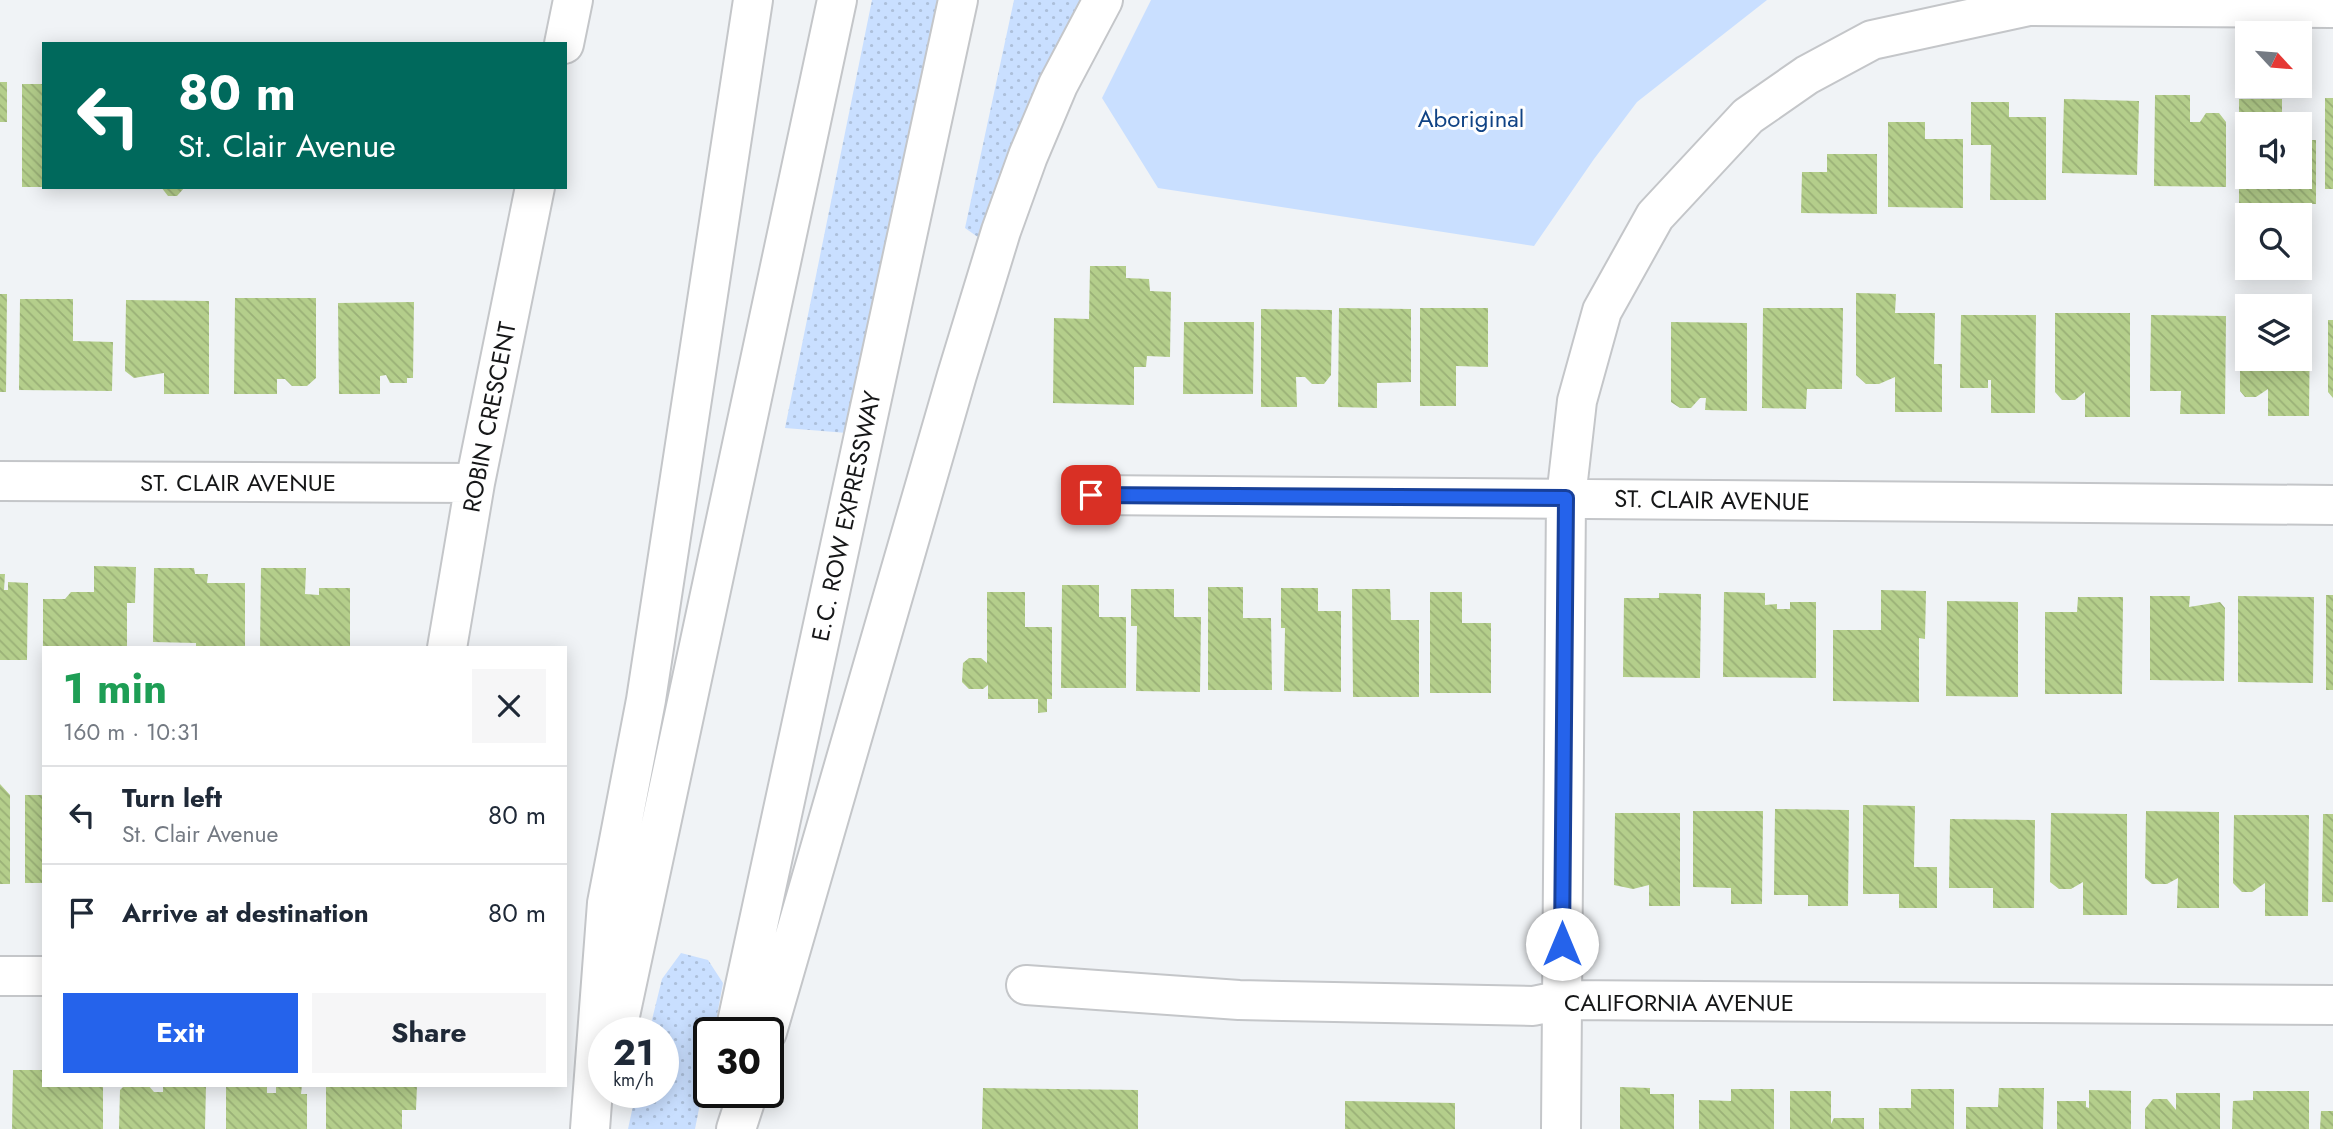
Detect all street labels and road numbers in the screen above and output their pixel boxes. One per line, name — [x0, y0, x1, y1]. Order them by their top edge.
street label: ROBIN CRESCENT — [453, 319, 525, 515]
street label: E.C. ROW EXPRESSWAY — [802, 387, 890, 644]
street label: ST. CLAIR AVENUE — [140, 465, 336, 500]
street label: ST. CLAIR AVENUE — [1614, 481, 1810, 519]
street label: CALIFORNIA AVENUE — [1564, 985, 1794, 1020]

